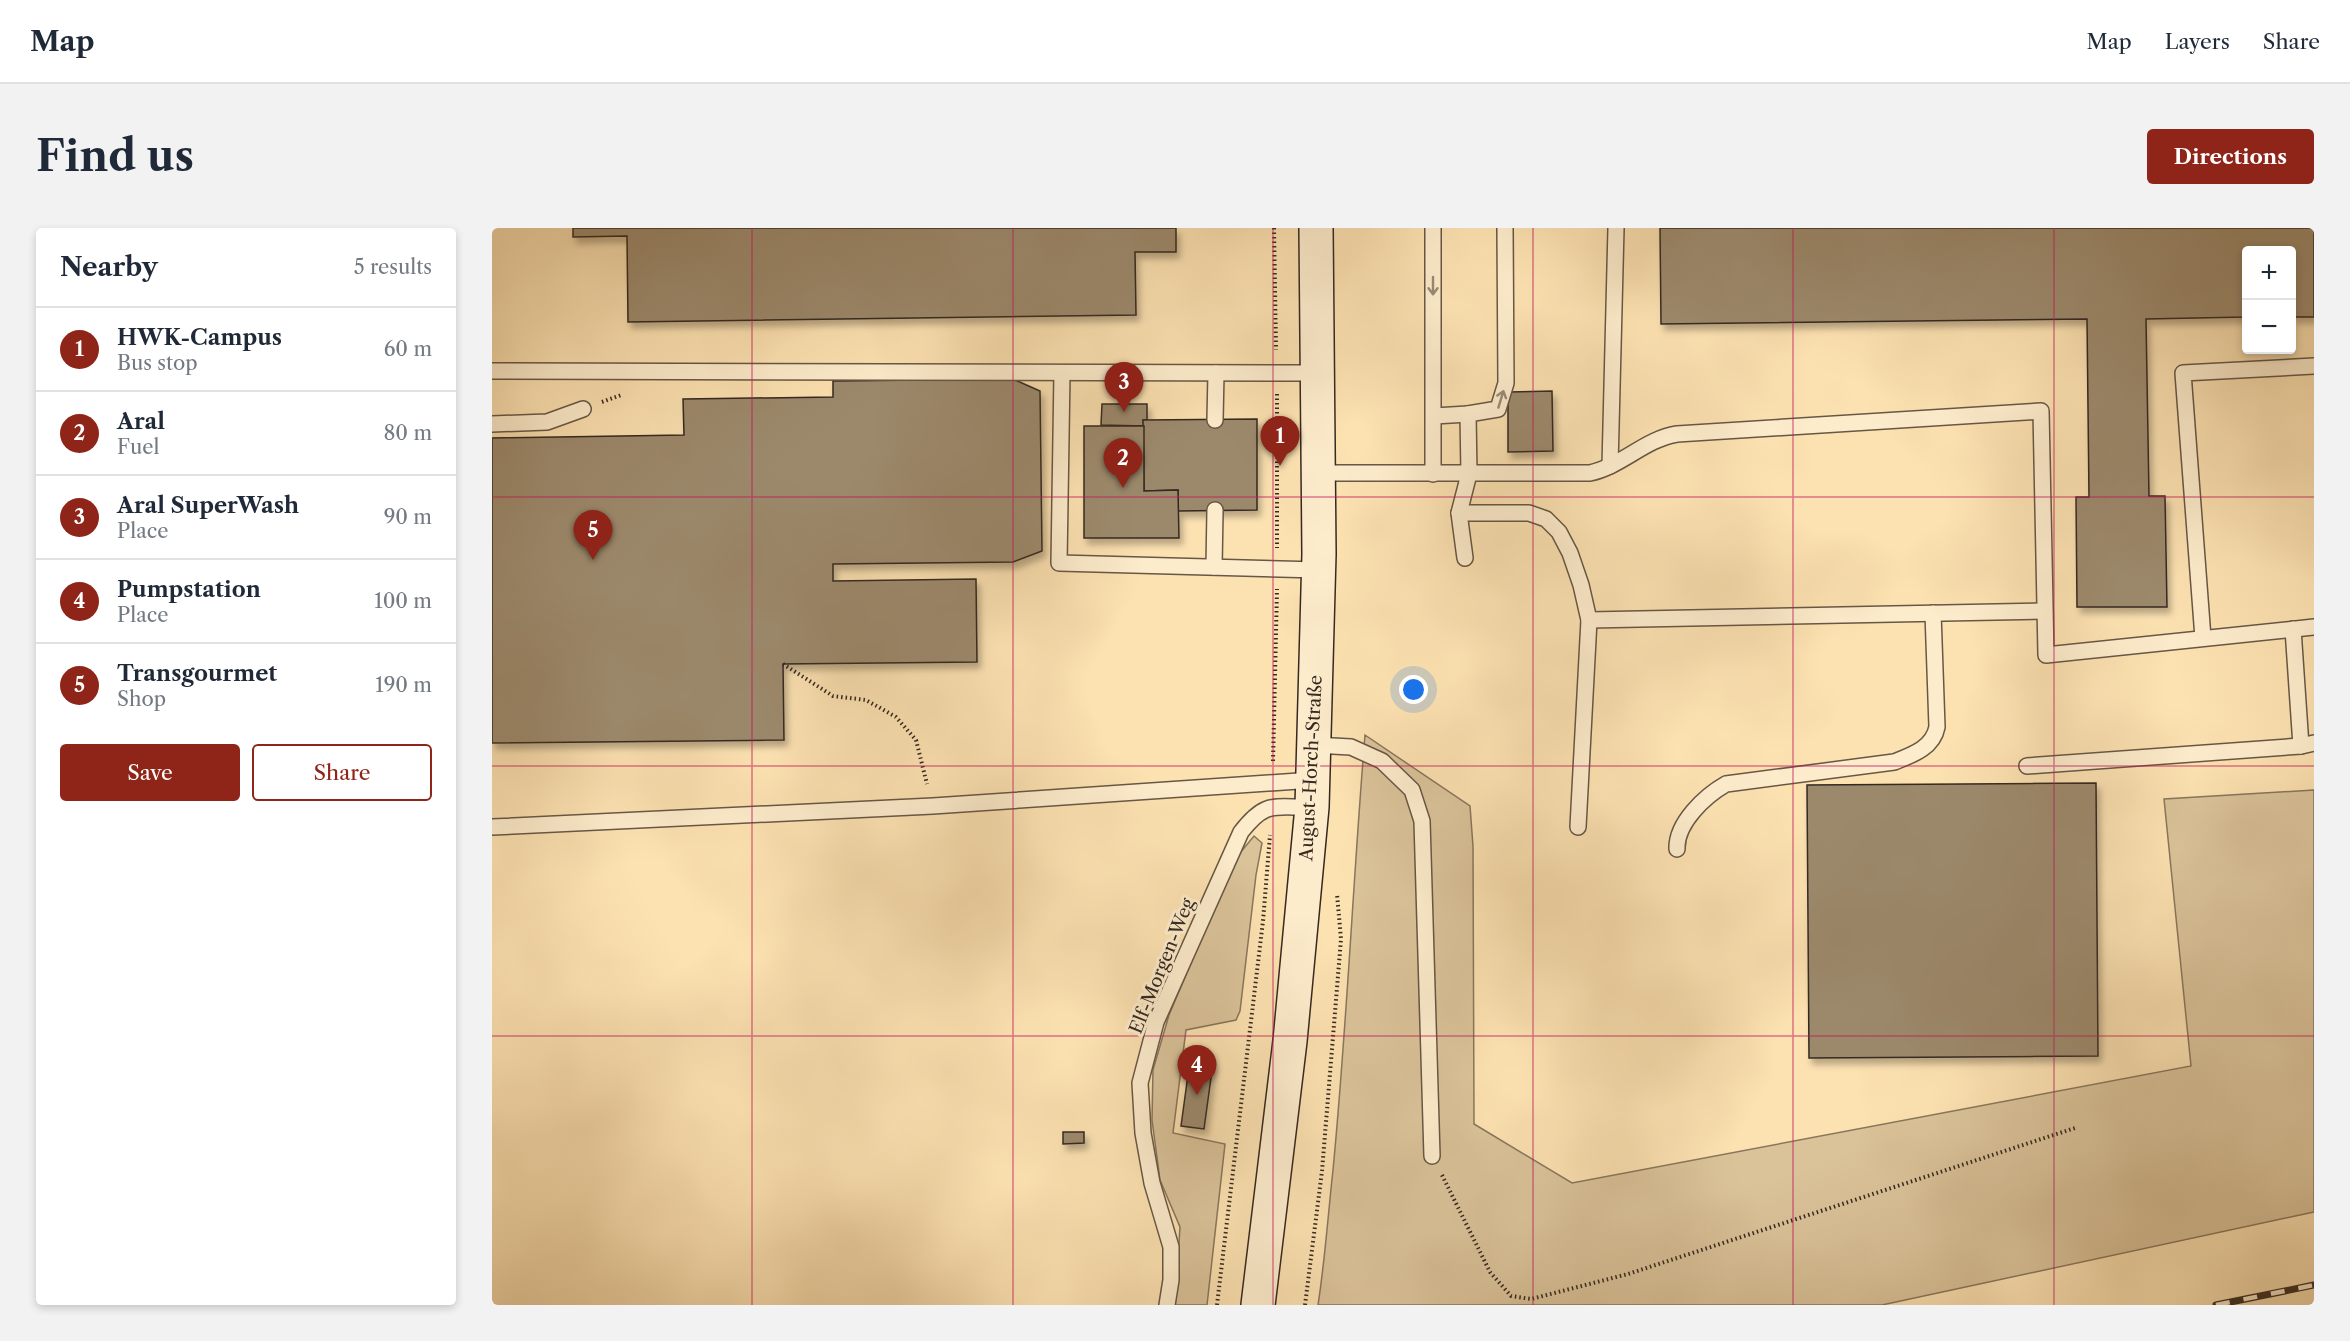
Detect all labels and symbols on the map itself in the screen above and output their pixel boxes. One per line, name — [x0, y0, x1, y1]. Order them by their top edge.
one-way arrow — [1428, 276, 1439, 296]
pin: 3 — [1104, 362, 1144, 412]
one-way arrow — [1496, 390, 1507, 409]
pin: 1 — [1260, 416, 1300, 466]
pin: 2 — [1104, 438, 1142, 488]
pin: 5 — [574, 510, 612, 560]
street label: August-Horch-Straße — [1295, 675, 1327, 862]
your location — [1399, 675, 1428, 704]
street label: Elf-Morgen-Weg — [1125, 895, 1199, 1037]
pin: 4 — [1178, 1046, 1216, 1095]

